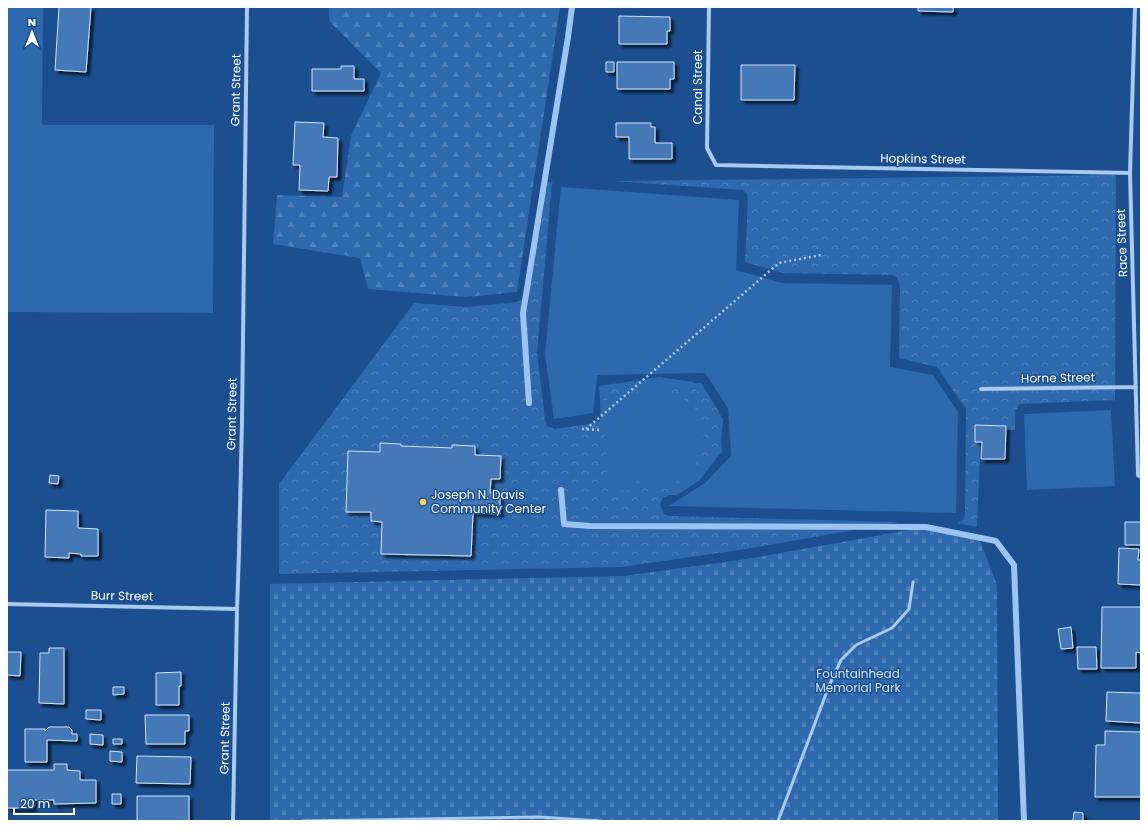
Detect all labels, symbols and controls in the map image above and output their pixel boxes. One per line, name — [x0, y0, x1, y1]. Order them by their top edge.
north arrow — [12, 12, 52, 52]
text: N — [28, 14, 36, 30]
street label: Canal Street — [689, 50, 706, 124]
street label: Grant Street — [226, 54, 245, 126]
street label: Hopkins Street — [880, 149, 966, 168]
street label: Race Street — [1112, 208, 1131, 278]
street label: Horne Street — [1021, 368, 1095, 387]
street label: Grant Street — [222, 378, 241, 450]
place label: Joseph N. Davis Community Center — [431, 486, 546, 517]
marker: Joseph N. Davis Community Center — [418, 497, 428, 507]
street label: Burr Street — [91, 586, 153, 605]
park label: Fountainhead Memorial Park — [815, 665, 901, 696]
street label: Grant Street — [215, 702, 234, 774]
scale bar — [14, 790, 74, 816]
text: 20 m — [20, 795, 50, 812]

